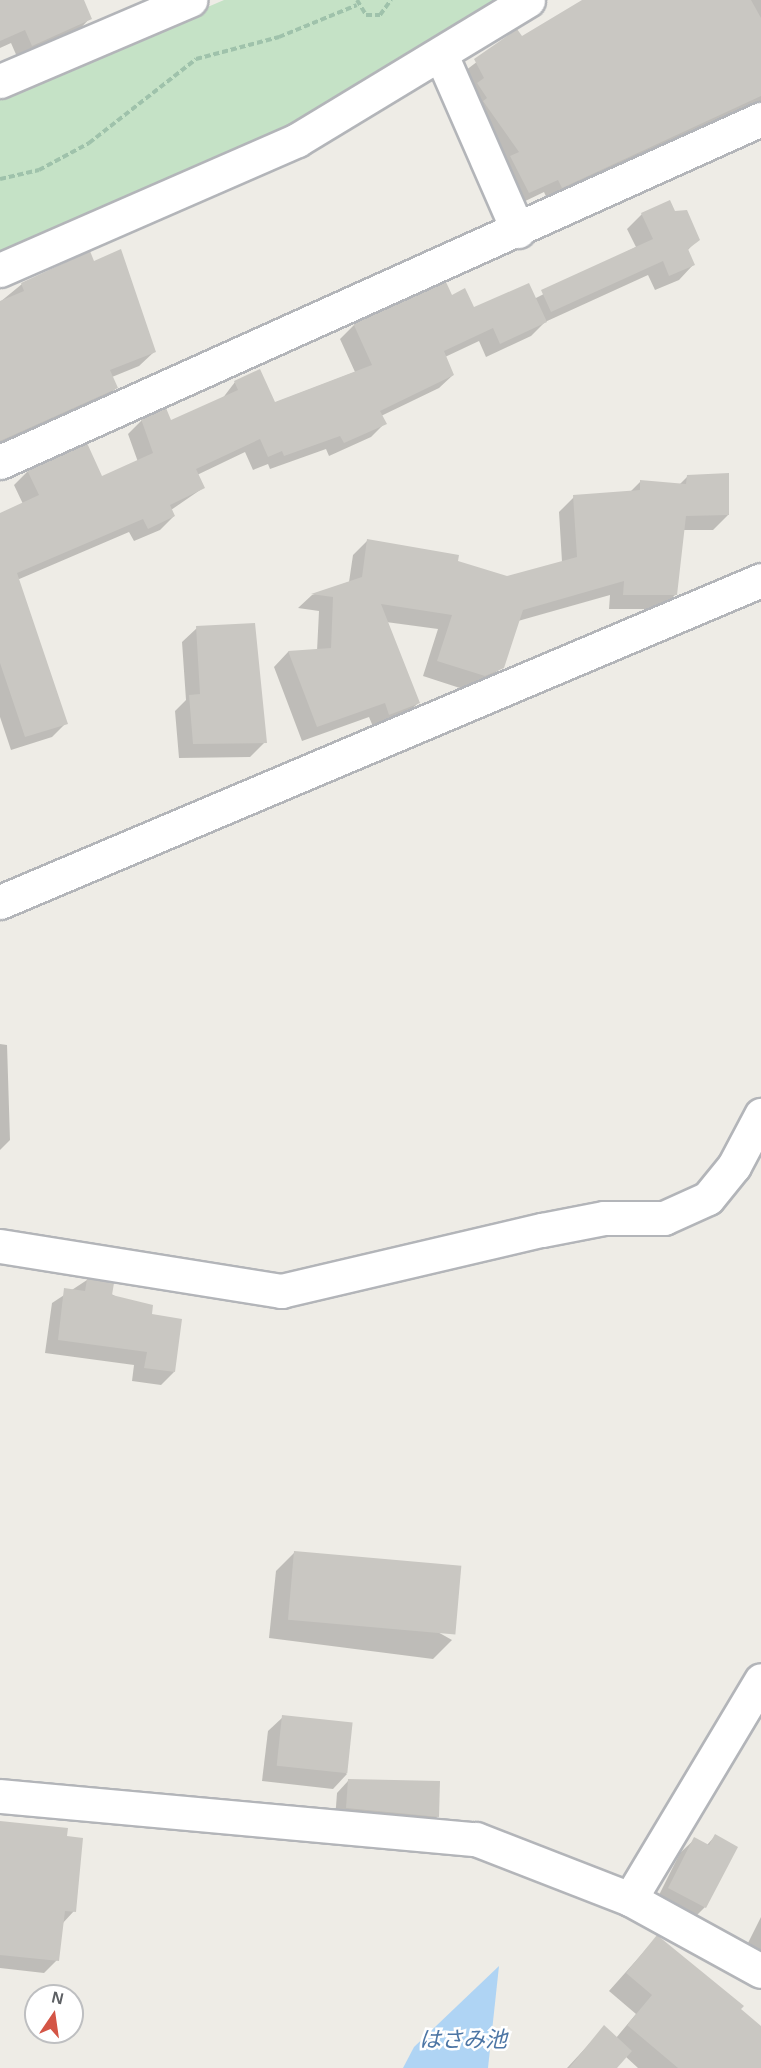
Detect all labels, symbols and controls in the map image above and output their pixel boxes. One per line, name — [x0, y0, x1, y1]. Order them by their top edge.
north arrow — [24, 1984, 84, 2044]
text: N — [50, 1988, 65, 2008]
water label: はさみ池 — [419, 2027, 507, 2053]

